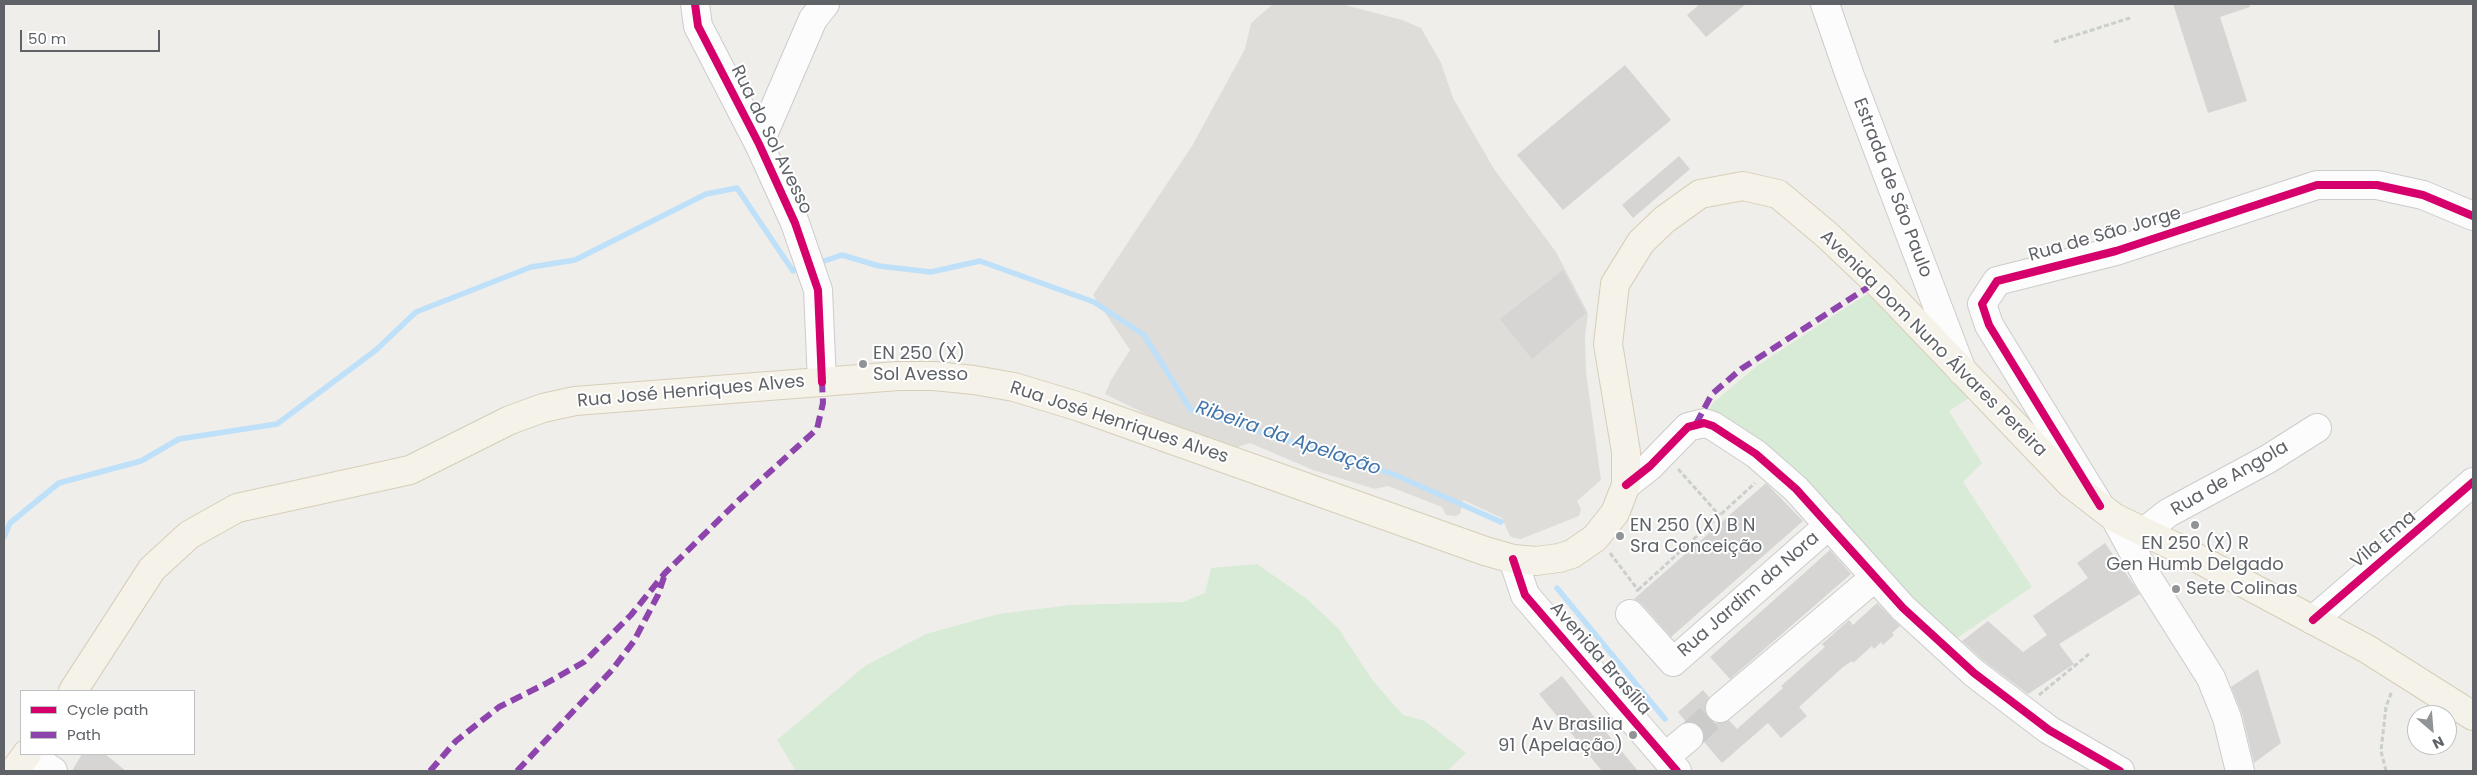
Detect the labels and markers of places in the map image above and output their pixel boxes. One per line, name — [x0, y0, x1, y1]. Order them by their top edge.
place label: EN 250 (X) Sol Avesso — [873, 343, 968, 386]
marker: EN 250 (X) Sol Avesso — [857, 358, 869, 370]
place label: EN 250 (X) B N Sra Conceição — [1630, 515, 1762, 558]
marker: EN 250 (X) R Gen Humb Delgado — [2189, 519, 2201, 531]
marker: EN 250 (X) B N Sra Conceição — [1614, 530, 1626, 542]
place label: EN 250 (X) R Gen Humb Delgado — [2106, 533, 2284, 576]
place label: Sete Colinas — [2186, 578, 2298, 600]
marker: Sete Colinas — [2170, 583, 2182, 595]
place label: Av Brasilia 91 (Apelação) — [1498, 714, 1623, 756]
marker: Av Brasilia 91 (Apelação) — [1627, 729, 1639, 741]

